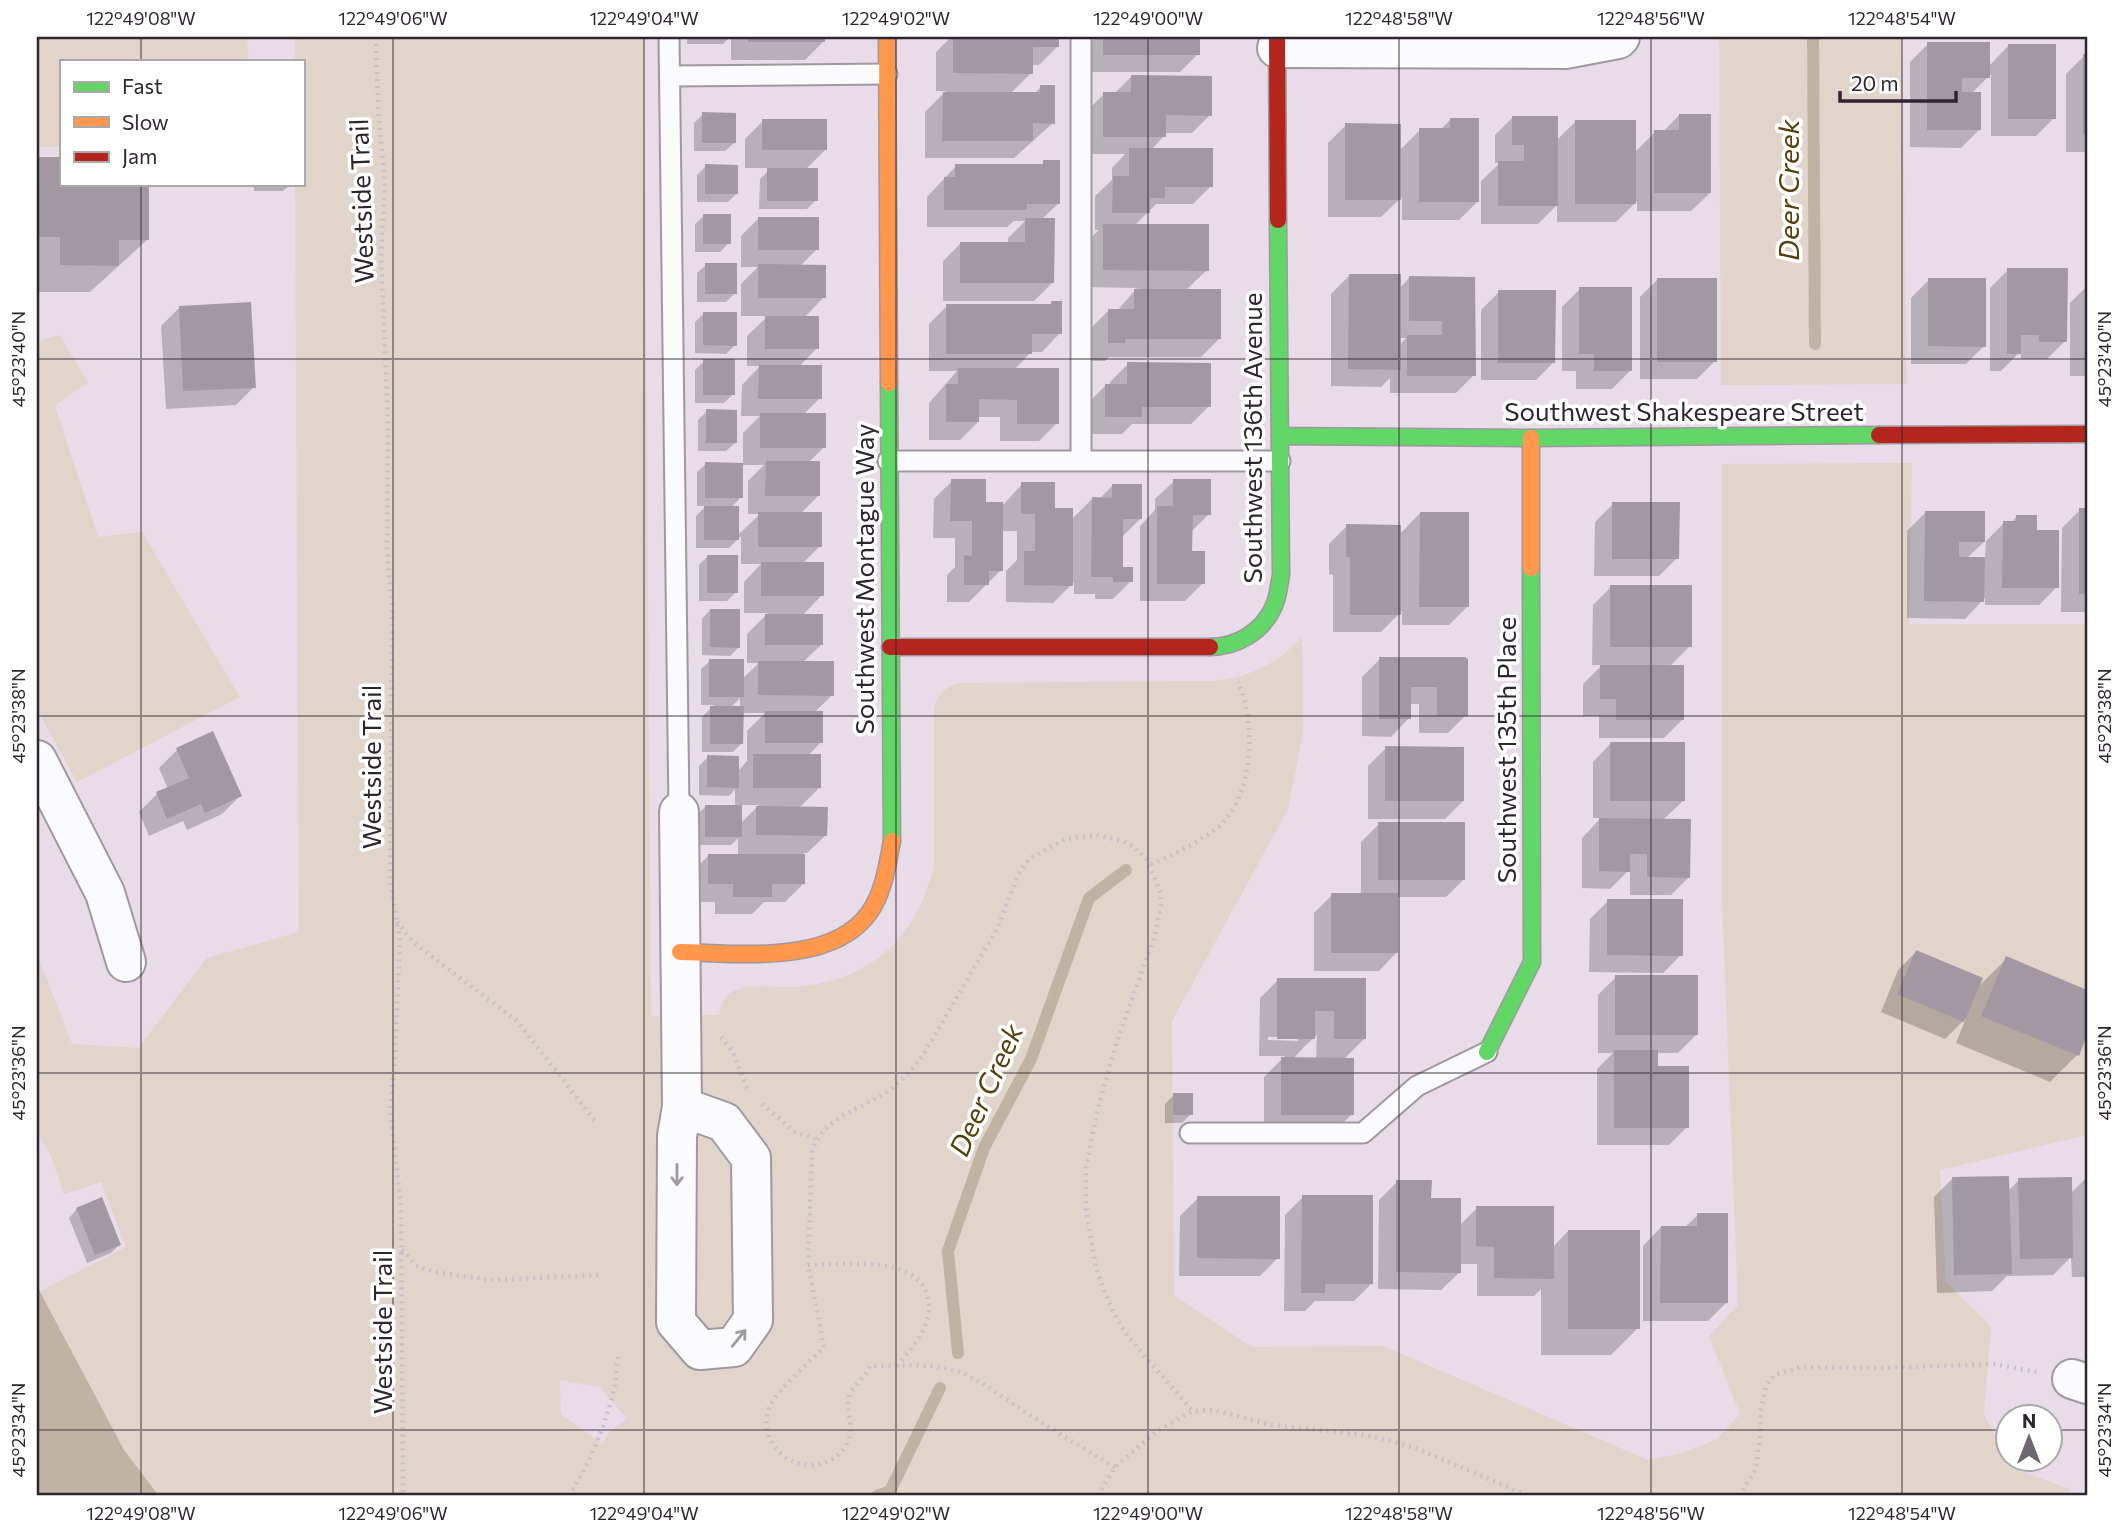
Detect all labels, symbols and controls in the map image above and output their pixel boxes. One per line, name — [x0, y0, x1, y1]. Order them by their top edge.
text: 122°49'08"W — [86, 7, 196, 29]
text: 122°49'06"W — [338, 7, 448, 29]
text: 122°49'04"W — [589, 7, 699, 29]
text: 122°49'02"W — [842, 7, 950, 29]
text: 122°49'00"W — [1093, 7, 1203, 29]
text: 122°48'58"W — [1345, 7, 1453, 29]
text: 122°48'56"W — [1597, 7, 1705, 29]
text: 122°48'54"W — [1848, 7, 1956, 29]
legend — [60, 60, 304, 186]
scale bar — [1840, 60, 1956, 104]
text: 20 m — [1851, 70, 1899, 95]
text: Fast — [122, 73, 163, 98]
text: Slow — [122, 109, 169, 134]
street label: Westside Trail — [342, 118, 379, 284]
water label: Deer Creek — [1771, 119, 1805, 261]
text: Jam — [122, 143, 157, 168]
street label: Southwest 136th Avenue — [1236, 293, 1267, 583]
text: 45°23'40"N — [7, 311, 29, 407]
text: 45°23'40"N — [2093, 311, 2115, 407]
street label: Southwest Shakespeare Street — [1504, 395, 1864, 426]
street label: Southwest Montague Way — [848, 424, 879, 734]
street label: Southwest 135th Place — [1490, 617, 1521, 883]
text: 45°23'38"N — [7, 669, 29, 763]
text: 45°23'38"N — [2093, 669, 2115, 763]
street label: Westside Trail — [355, 685, 386, 849]
water label: Deer Creek — [941, 1017, 1030, 1161]
text: 45°23'36"N — [7, 1026, 29, 1120]
text: 45°23'36"N — [2093, 1026, 2115, 1120]
one-way arrow — [670, 1164, 684, 1187]
street label: Westside Trail — [366, 1250, 397, 1414]
one-way arrow — [732, 1329, 747, 1347]
text: 45°23'34"N — [7, 1383, 29, 1477]
text: 45°23'34"N — [2093, 1383, 2115, 1477]
north arrow — [1994, 1404, 2064, 1474]
text: N — [2022, 1409, 2036, 1432]
text: 122°49'08"W — [86, 1502, 196, 1524]
text: 122°49'06"W — [338, 1502, 448, 1524]
text: 122°49'04"W — [589, 1502, 699, 1524]
text: 122°49'02"W — [842, 1502, 950, 1524]
text: 122°49'00"W — [1093, 1502, 1203, 1524]
text: 122°48'58"W — [1345, 1502, 1453, 1524]
text: 122°48'56"W — [1597, 1502, 1705, 1524]
text: 122°48'54"W — [1848, 1502, 1956, 1524]

